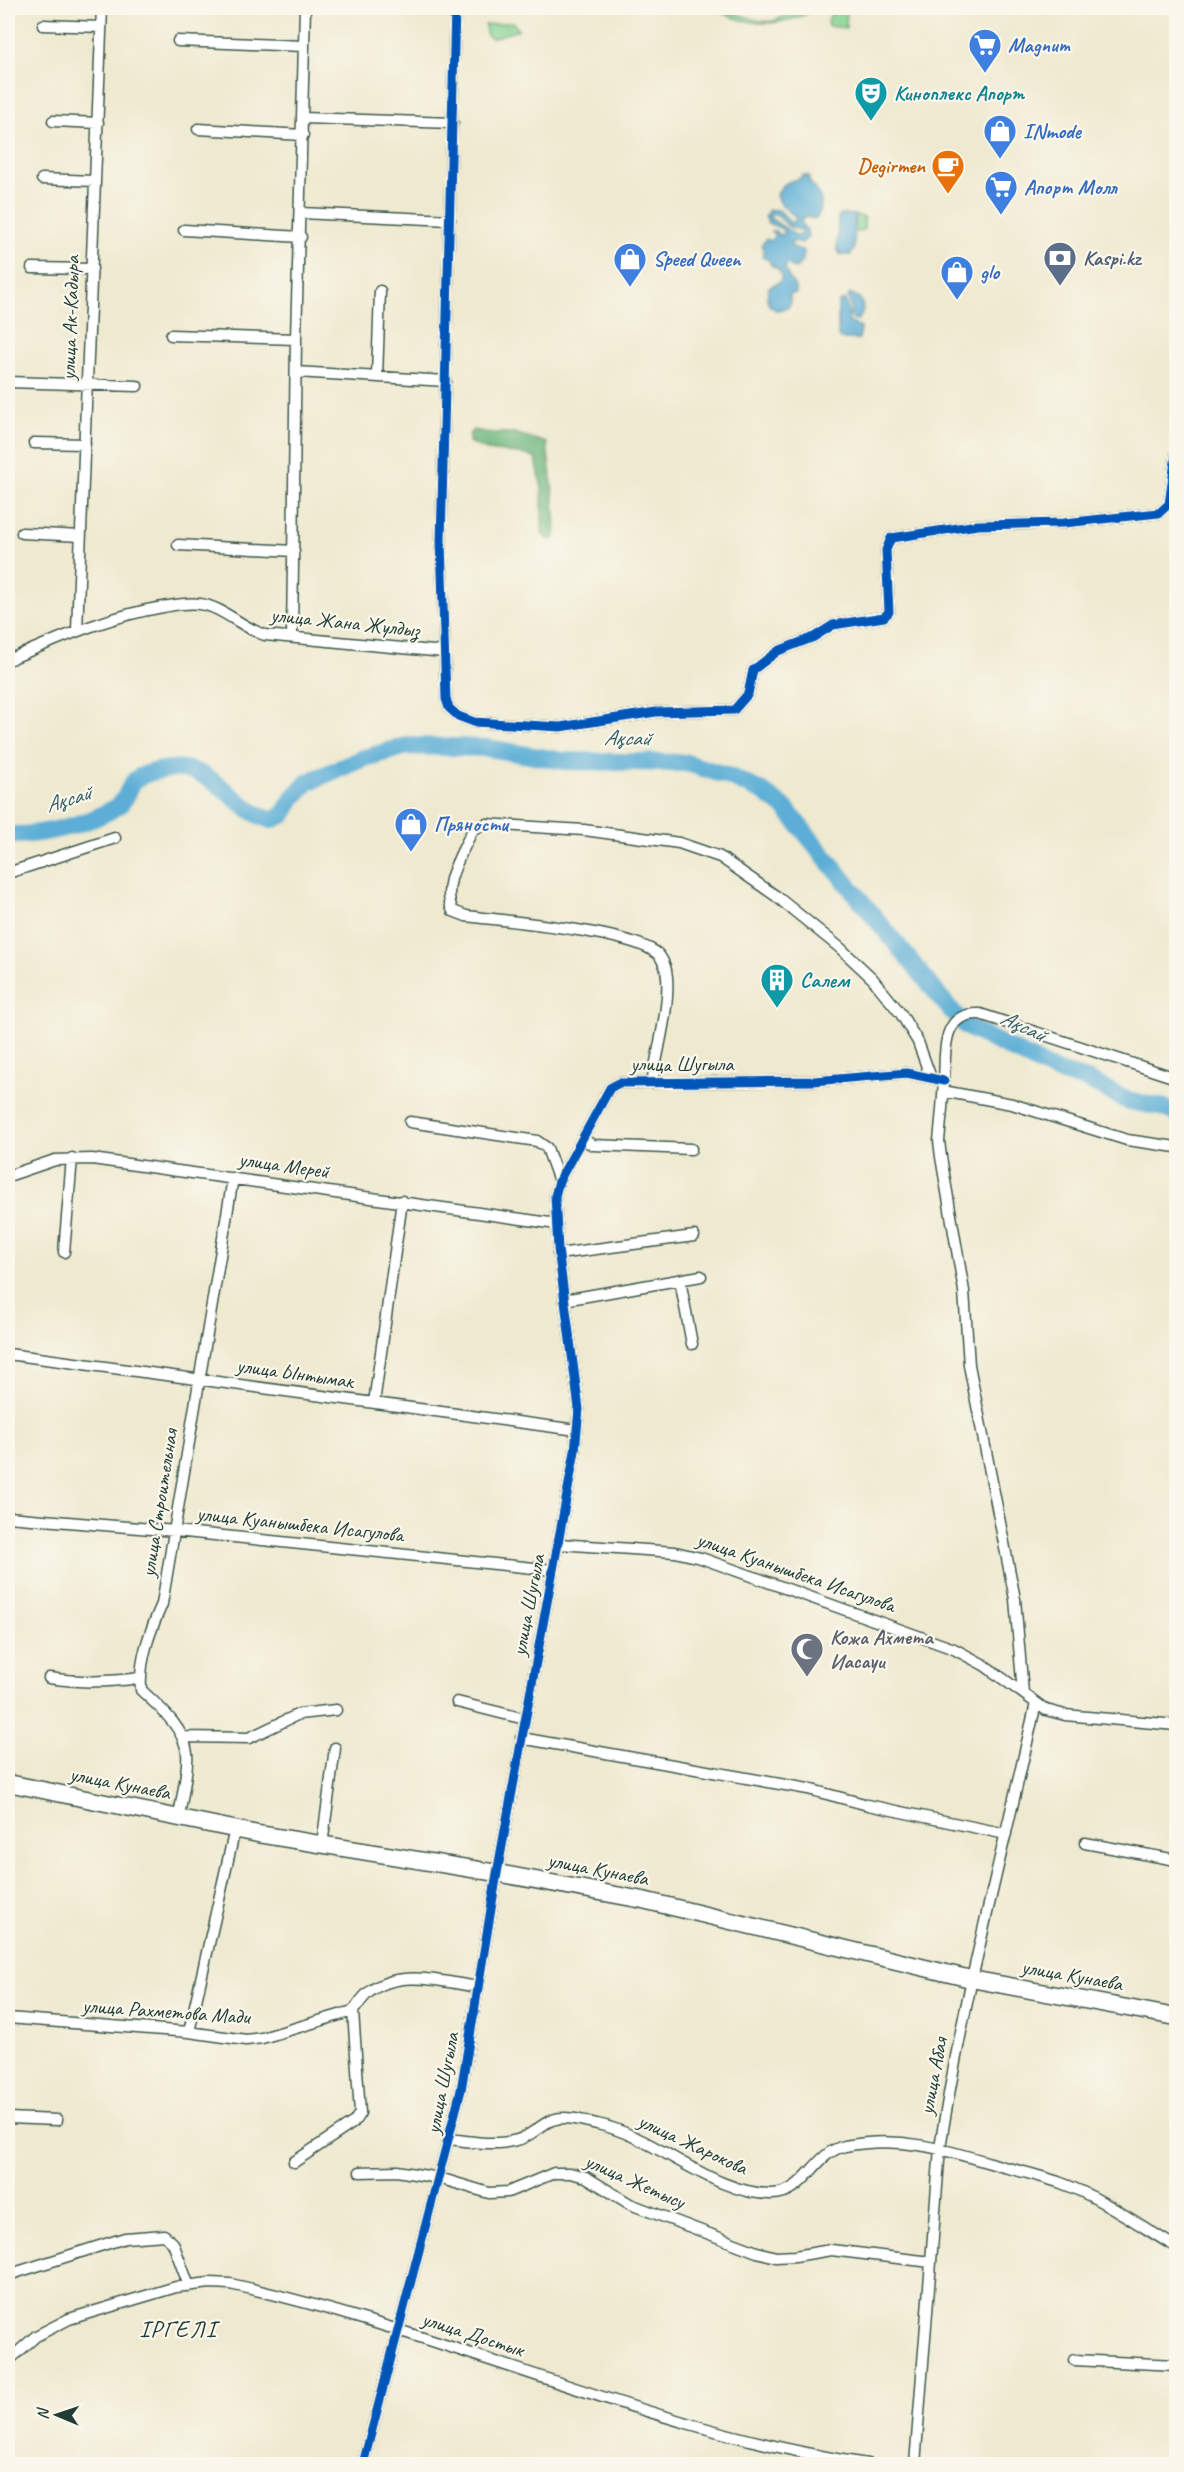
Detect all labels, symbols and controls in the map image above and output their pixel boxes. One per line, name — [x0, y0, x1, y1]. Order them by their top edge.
supermarket icon: Magnum — [967, 27, 1003, 74]
place label: Magnum — [1008, 32, 1071, 58]
theatre icon: Киноплекс Апорт — [853, 75, 889, 122]
place label: Киноплекс Апорт — [894, 80, 1026, 106]
shop icon: INmode — [982, 113, 1018, 160]
place label: INmode — [1023, 118, 1083, 144]
cafe icon: Degirmen — [930, 148, 966, 195]
place label: Degirmen — [858, 153, 926, 179]
supermarket icon: Апорт Молл — [983, 169, 1019, 216]
place label: Апорт Молл — [1024, 174, 1118, 200]
bank icon: Kaspi.kz — [1042, 240, 1078, 287]
shop icon: Speed Queen — [612, 241, 648, 288]
place label: Kaspi.kz — [1083, 245, 1143, 271]
place label: Speed Queen — [653, 246, 742, 272]
street label: улица Ак-Кадыра — [55, 253, 85, 383]
shop icon: glo — [939, 254, 975, 301]
place label: glo — [980, 259, 1000, 285]
street label: улица Жана Жулдыз — [267, 601, 423, 644]
water label: Ақсай — [604, 724, 655, 752]
water label: Ақсай — [42, 777, 99, 819]
shop icon: Пряности — [393, 806, 429, 853]
place label: Пряности — [434, 811, 510, 837]
building icon: Салем — [759, 962, 795, 1009]
place label: Салем — [800, 967, 851, 993]
water label: Ақсай — [996, 1004, 1054, 1050]
street label: улица Шугыла — [629, 1051, 735, 1077]
street label: улица Мерей — [235, 1146, 332, 1184]
street label: улица Ынтымак — [233, 1352, 357, 1394]
street label: улица Строительная — [134, 1426, 184, 1581]
street label: улица Куанышбека Исагулова — [193, 1500, 407, 1548]
street label: улица Куанышбека Исагулова — [692, 1525, 901, 1619]
street label: улица Шугыла — [505, 1550, 551, 1660]
place label: Кожа Ахмета Иасауи — [830, 1624, 934, 1674]
mosque icon: Кожа Ахмета Иасауи — [789, 1631, 825, 1678]
street label: улица Кунаева — [66, 1760, 174, 1806]
street label: улица Кунаева — [544, 1846, 652, 1892]
street label: улица Кунаева — [1018, 1953, 1126, 1997]
street label: улица Рахметова Мади — [79, 1992, 253, 2030]
street label: улица Шугыла — [419, 2028, 465, 2138]
street label: улица Абая — [912, 2034, 953, 2119]
street label: улица Жарокова — [632, 2107, 753, 2181]
street label: улица Жетысу — [579, 2147, 691, 2215]
street label: улица Достык — [417, 2305, 529, 2363]
district label: ІРГЕЛІ — [139, 2314, 221, 2344]
north arrow — [27, 2385, 87, 2445]
text: N — [33, 2406, 53, 2420]

